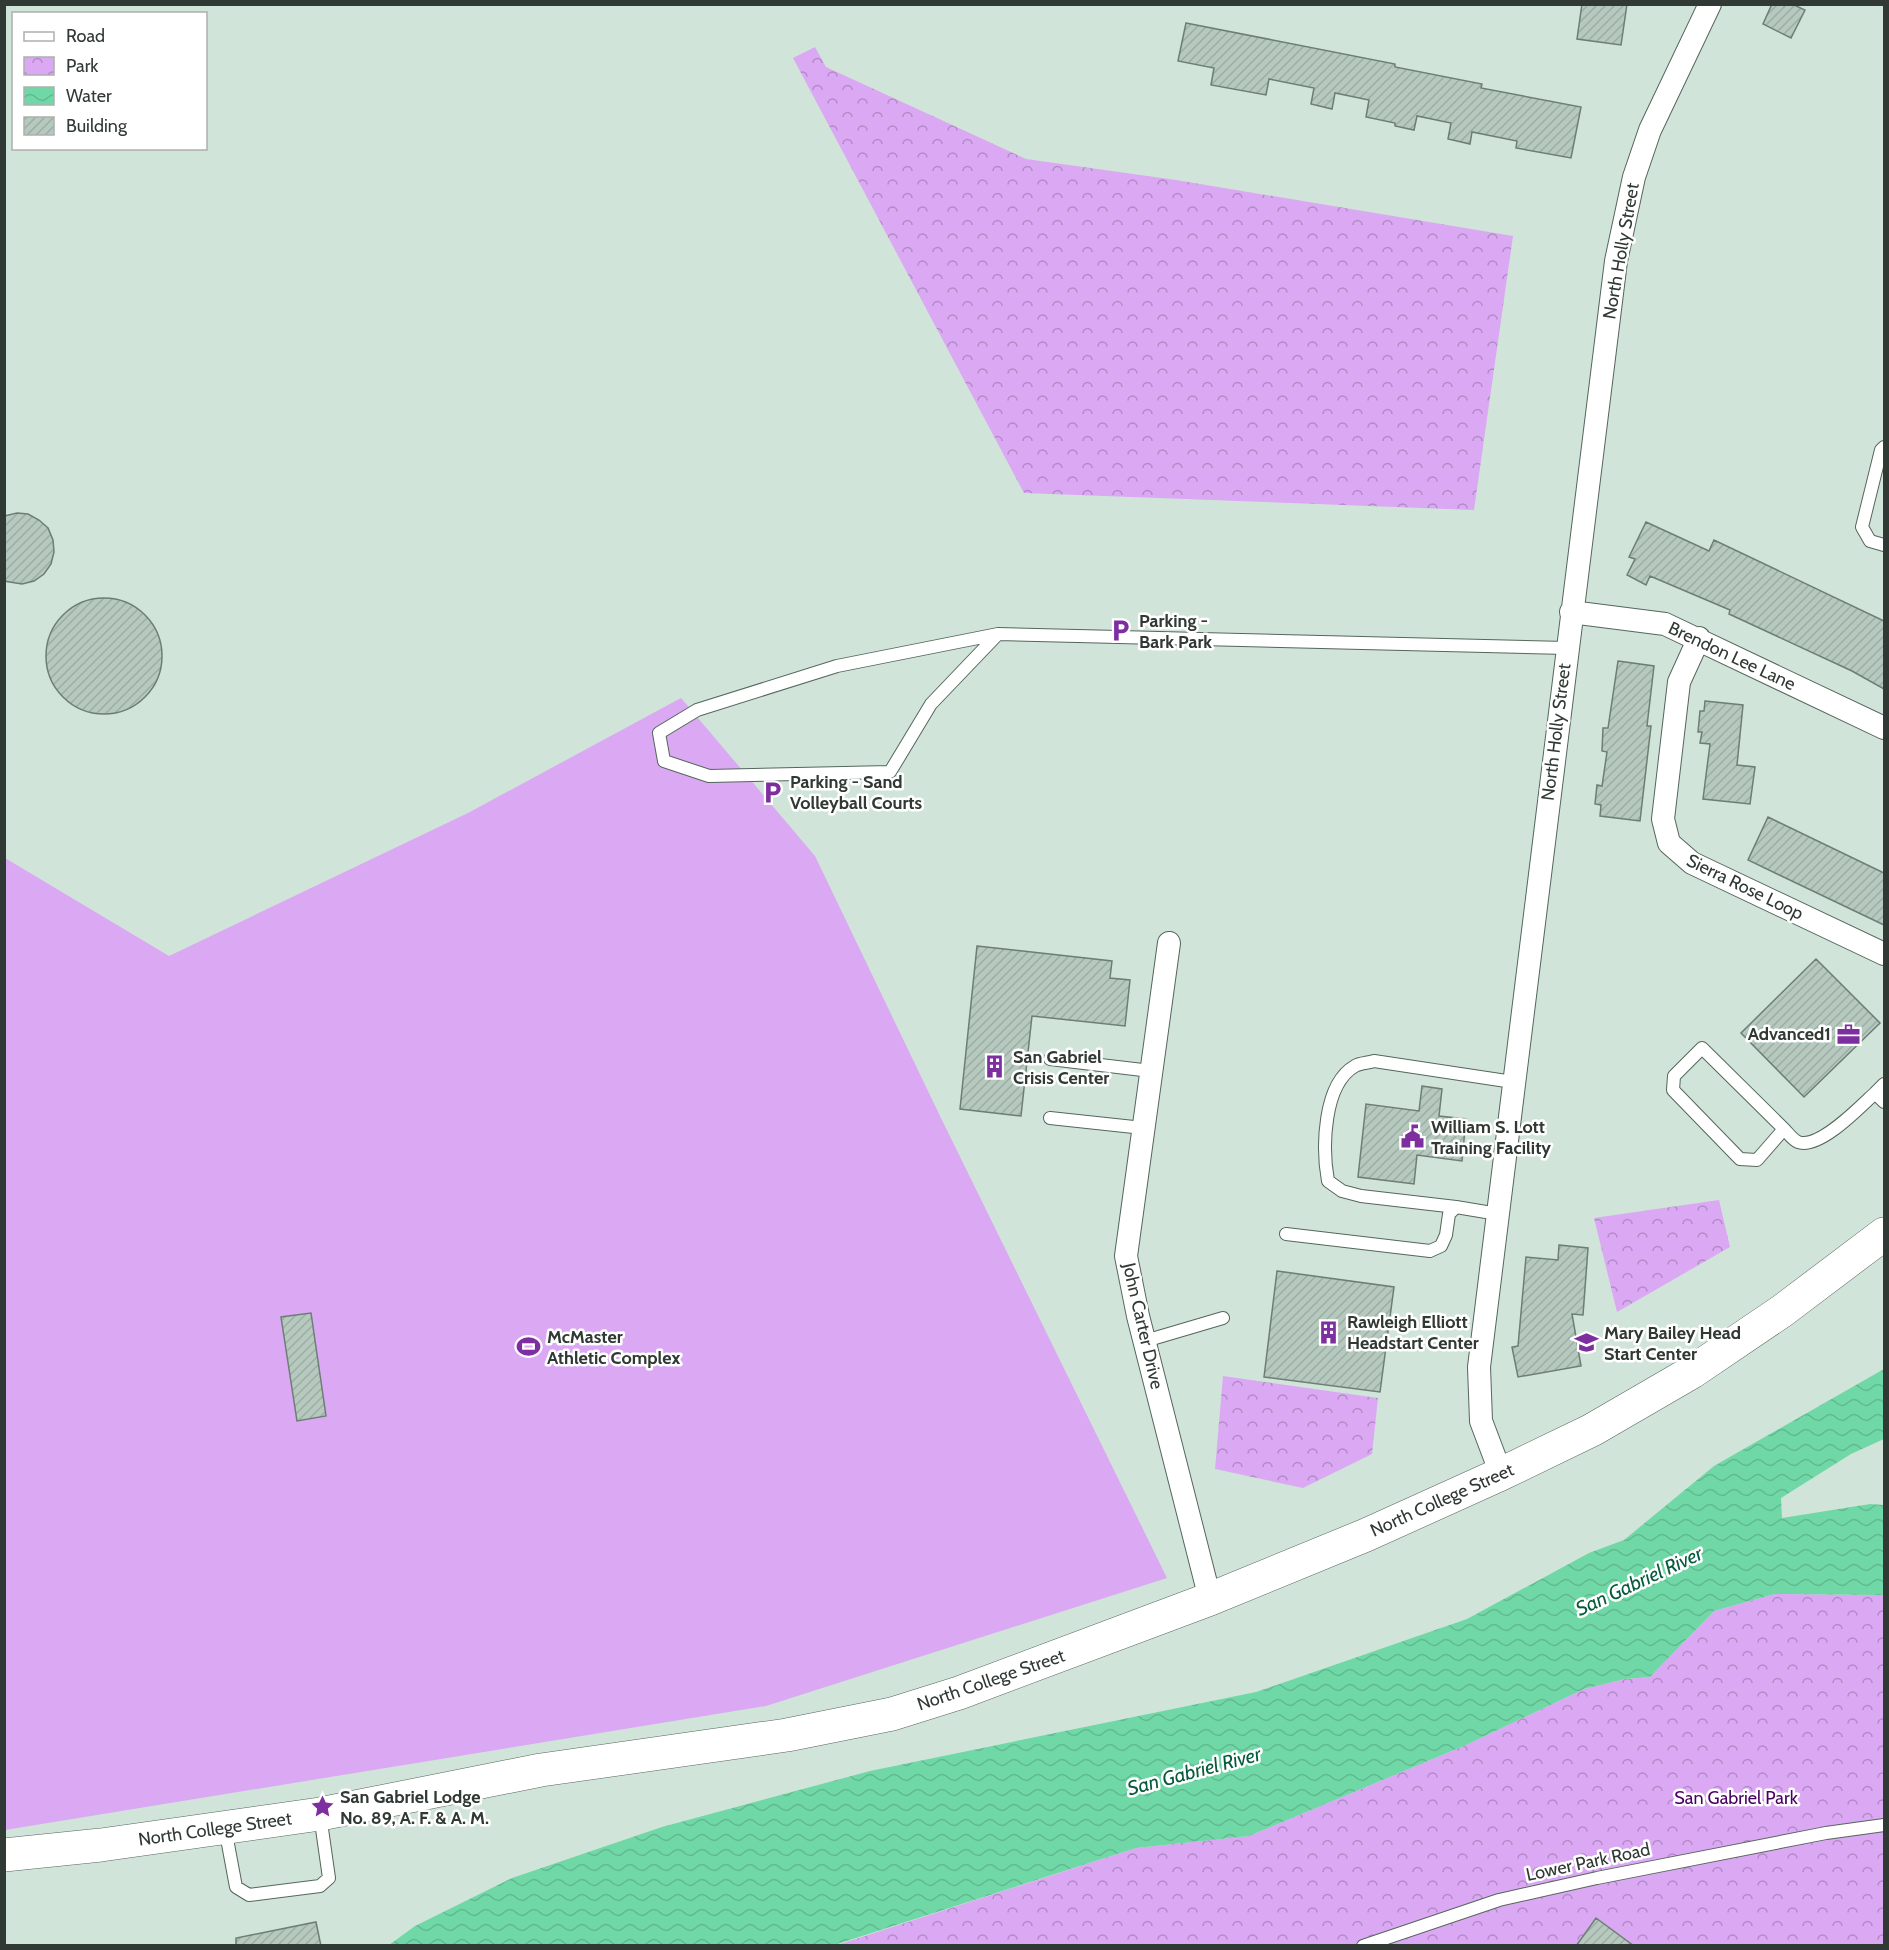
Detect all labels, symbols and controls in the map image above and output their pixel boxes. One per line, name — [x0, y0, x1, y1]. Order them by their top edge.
legend — [12, 12, 207, 150]
text: Road — [66, 25, 105, 47]
text: Park — [66, 55, 99, 77]
text: Water — [66, 85, 112, 107]
text: Building — [66, 115, 128, 137]
street label: North Holly Street — [1598, 181, 1644, 321]
place label: Parking - Bark Park — [1139, 610, 1212, 653]
street label: Brendon Lee Lane — [1665, 617, 1799, 695]
parking icon: Parking - Bark Park — [1108, 618, 1134, 644]
street label: North Holly Street — [1537, 662, 1575, 802]
place label: Parking - Sand Volleyball Courts — [790, 771, 923, 814]
parking icon: Parking - Sand Volleyball Courts — [759, 779, 785, 805]
street label: Sierra Rose Loop — [1683, 849, 1807, 925]
office icon: Advanced1 — [1836, 1021, 1862, 1047]
place label: Advanced1 — [1748, 1023, 1831, 1045]
place label: San Gabriel Crisis Center — [1013, 1046, 1109, 1089]
building icon: San Gabriel Crisis Center — [982, 1054, 1008, 1080]
place label: William S. Lott Training Facility — [1431, 1116, 1551, 1159]
public building icon: William S. Lott Training Facility — [1400, 1124, 1426, 1150]
street label: John Carter Drive — [1118, 1260, 1168, 1391]
place label: Rawleigh Elliott Headstart Center — [1347, 1311, 1479, 1354]
building icon: Rawleigh Elliott Headstart Center — [1316, 1319, 1342, 1345]
place label: Mary Bailey Head Start Center — [1604, 1322, 1741, 1365]
place label: McMaster Athletic Complex — [547, 1326, 680, 1369]
school or university icon: Mary Bailey Head Start Center — [1573, 1330, 1599, 1356]
sports icon: McMaster Athletic Complex — [516, 1334, 542, 1360]
street label: North College Street — [1367, 1458, 1517, 1542]
water label: San Gabriel River — [1572, 1541, 1707, 1621]
street label: North College Street — [914, 1644, 1068, 1716]
water label: San Gabriel River — [1125, 1741, 1264, 1800]
place label: San Gabriel Lodge No. 89, A. F. & A. M. — [340, 1786, 489, 1829]
park label: San Gabriel Park — [1674, 1787, 1799, 1809]
place icon: San Gabriel Lodge No. 89, A. F. & A. M. — [309, 1794, 335, 1820]
street label: North College Street — [137, 1807, 293, 1851]
street label: Lower Park Road — [1524, 1838, 1652, 1886]

